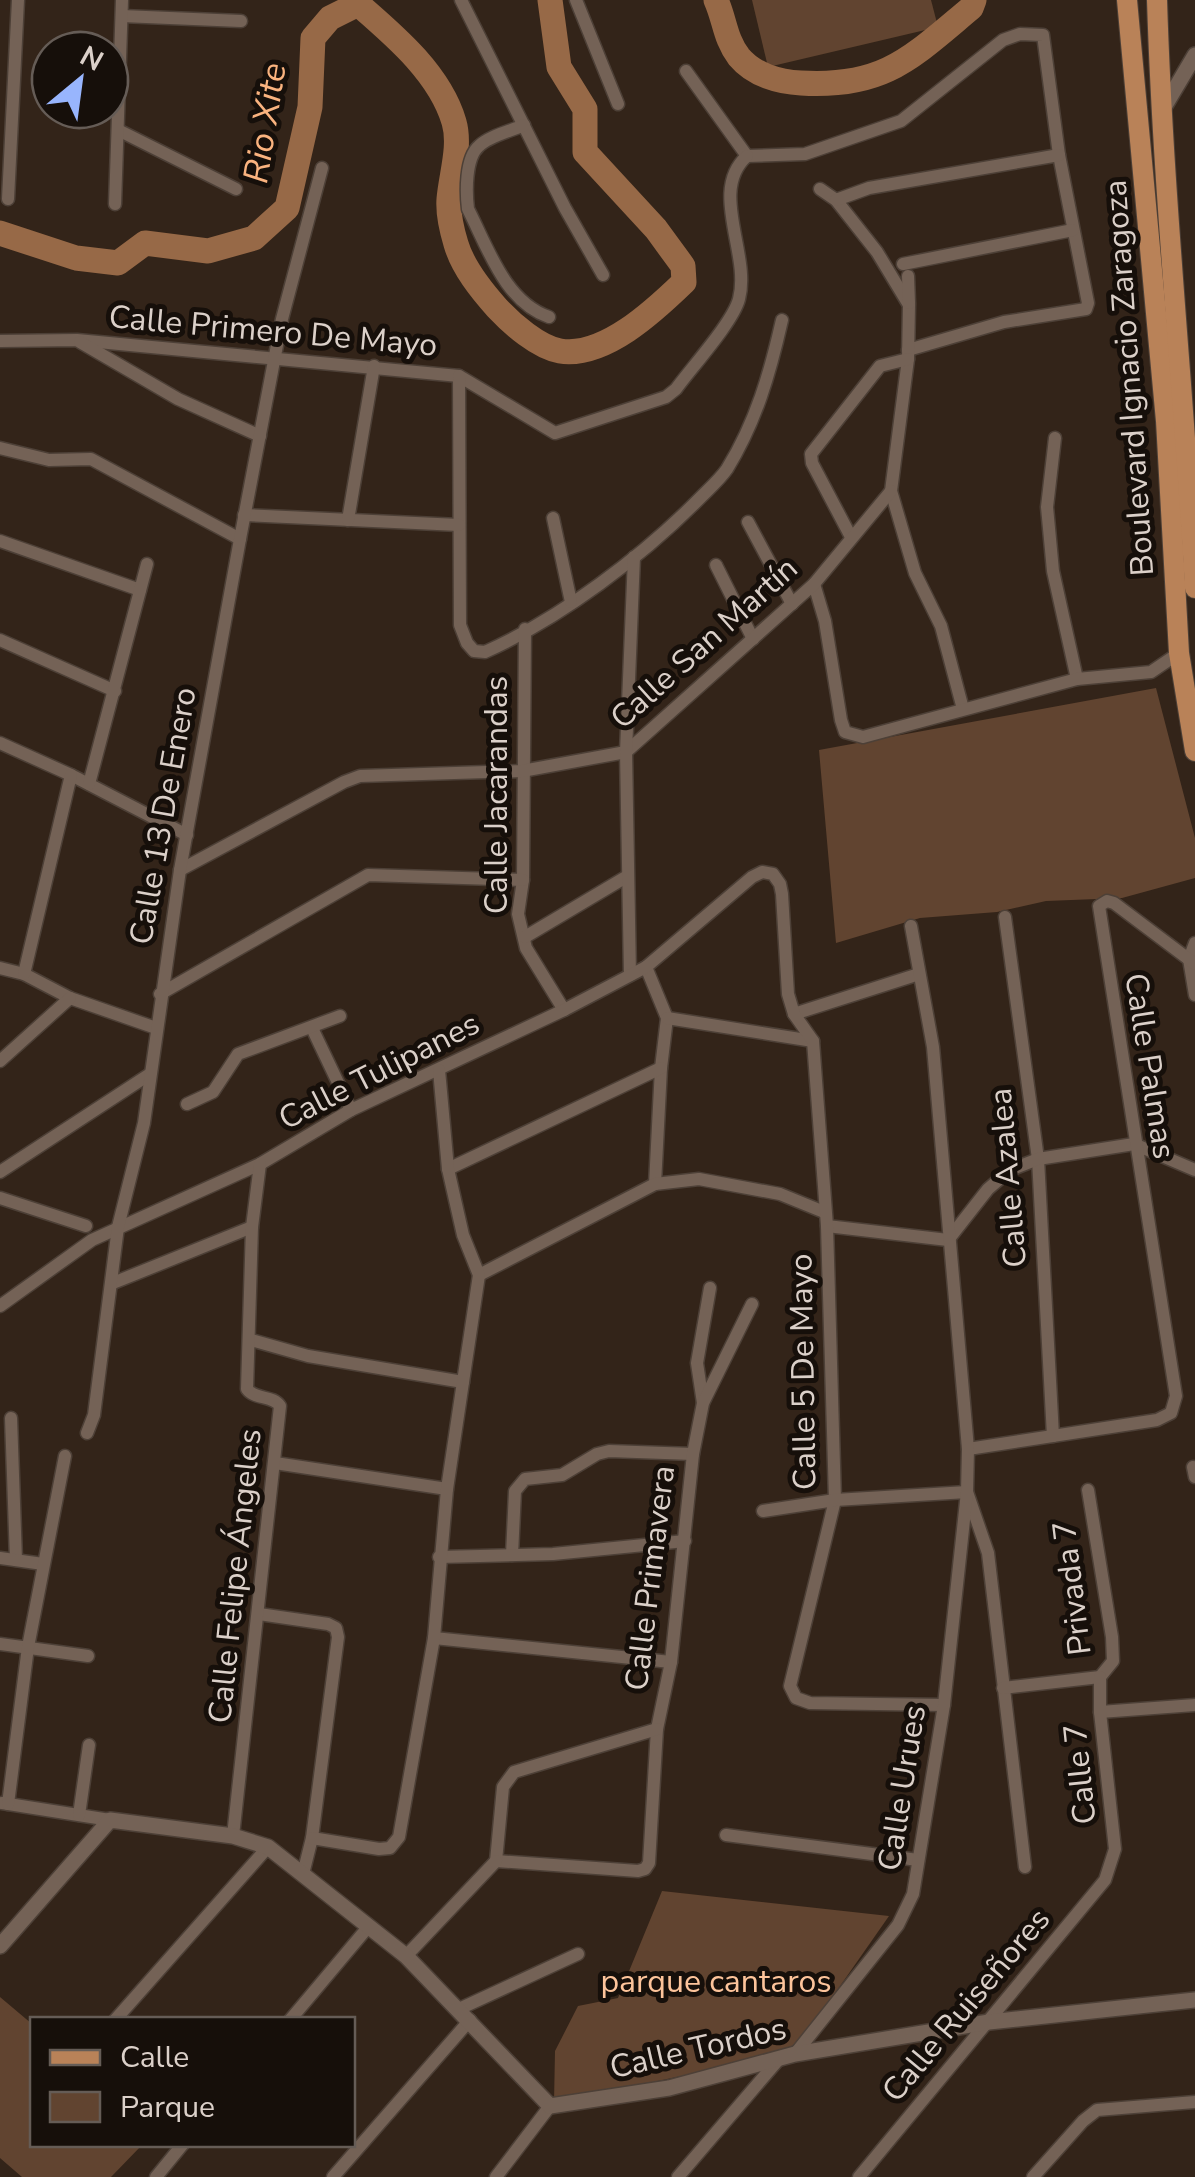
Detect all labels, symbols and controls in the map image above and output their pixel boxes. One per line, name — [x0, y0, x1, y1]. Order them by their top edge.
north arrow — [30, 30, 130, 130]
text: N — [73, 37, 110, 81]
water label: Rio Xite — [232, 59, 298, 187]
street label: Boulevard Ignacio Zaragoza — [1094, 179, 1164, 577]
street label: Calle Primero De Mayo — [107, 295, 439, 367]
street label: Calle San Martín — [601, 547, 807, 739]
street label: Calle Jacarandas — [475, 676, 518, 914]
street label: Calle 13 De Enero — [119, 684, 207, 948]
street label: Calle Palmas — [1114, 970, 1186, 1162]
street label: Calle Tulipanes — [271, 1002, 487, 1140]
street label: Calle Azalea — [979, 1086, 1037, 1270]
street label: Calle 5 De Mayo — [779, 1253, 827, 1491]
street label: Calle Felipe Ángeles — [198, 1427, 272, 1725]
street label: Calle Primavera — [615, 1463, 685, 1693]
street label: Privada 7 — [1042, 1518, 1102, 1658]
street label: Calle Urues — [868, 1702, 936, 1874]
street label: Calle 7 — [1053, 1721, 1107, 1827]
street label: Calle Ruiseñores — [872, 1899, 1060, 2111]
park label: parque cantaros — [600, 1960, 832, 2003]
street label: Calle Tordos — [606, 2007, 790, 2089]
legend — [30, 2017, 355, 2147]
text: Calle — [120, 2037, 189, 2078]
text: Parque — [120, 2087, 215, 2128]

